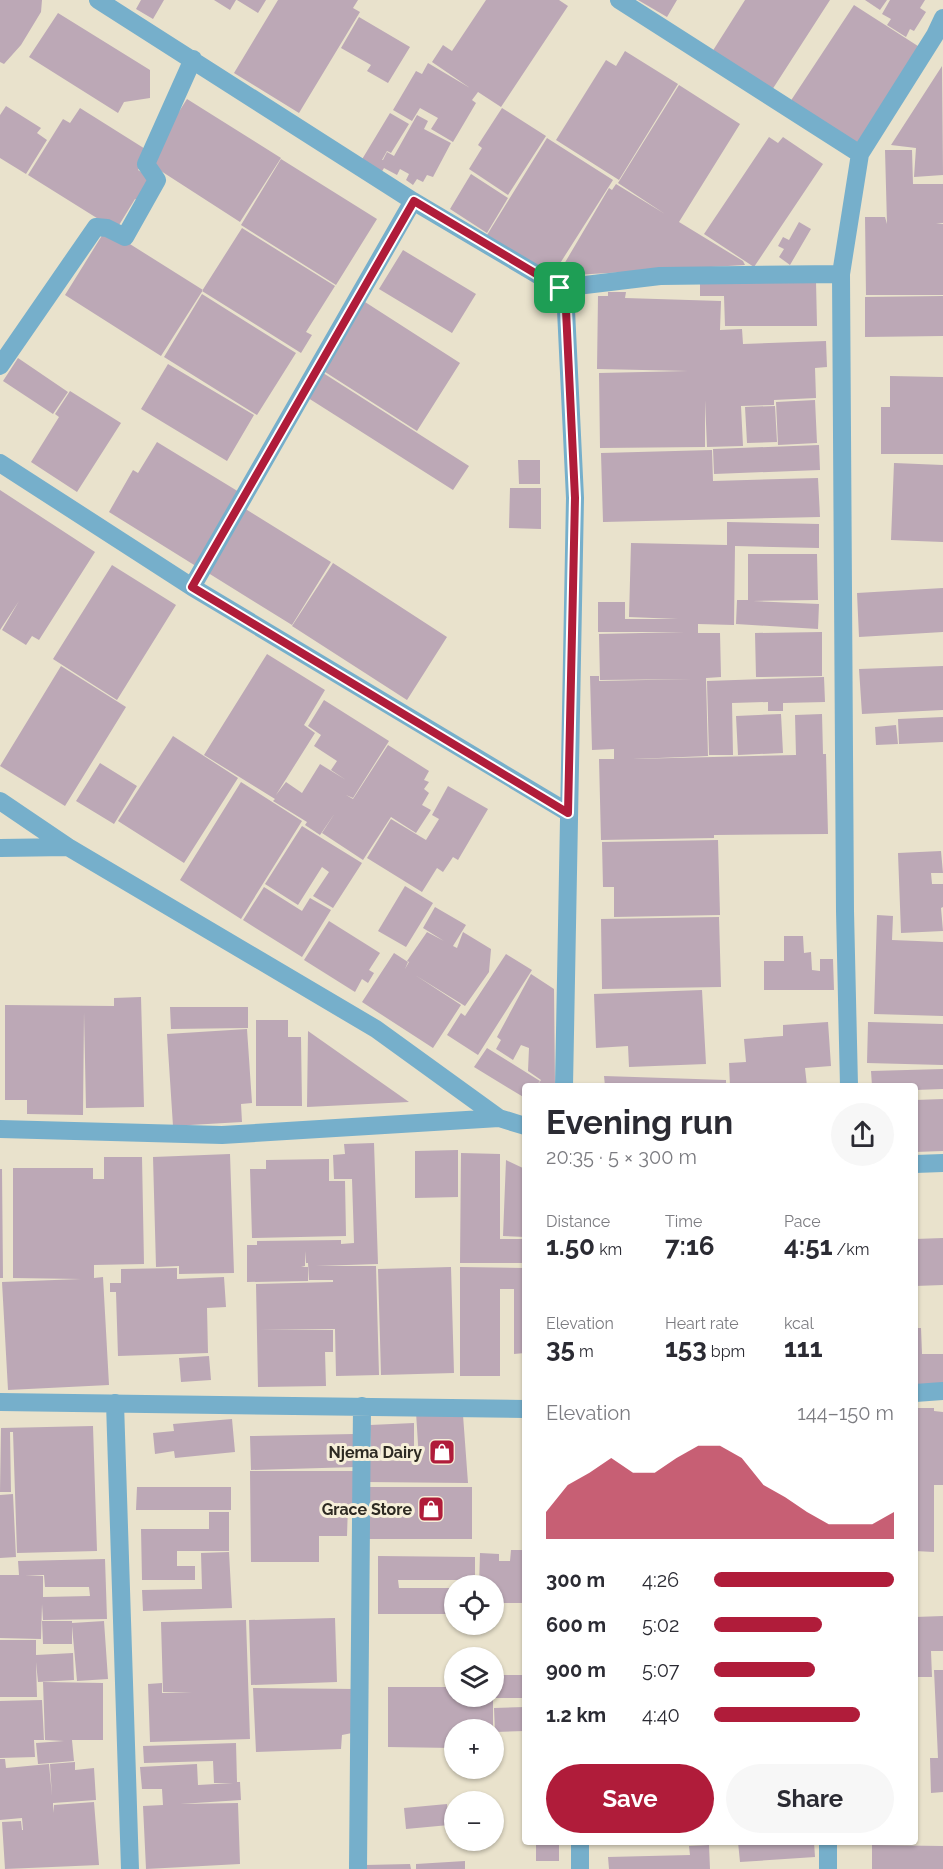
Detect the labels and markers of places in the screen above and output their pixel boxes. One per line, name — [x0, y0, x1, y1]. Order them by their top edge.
pin — [534, 262, 585, 313]
shop icon: Njema Dairy — [427, 1437, 457, 1467]
place label: Njema Dairy — [329, 1443, 422, 1462]
shop icon: Grace Store — [416, 1494, 446, 1524]
place label: Grace Store — [322, 1500, 412, 1519]

